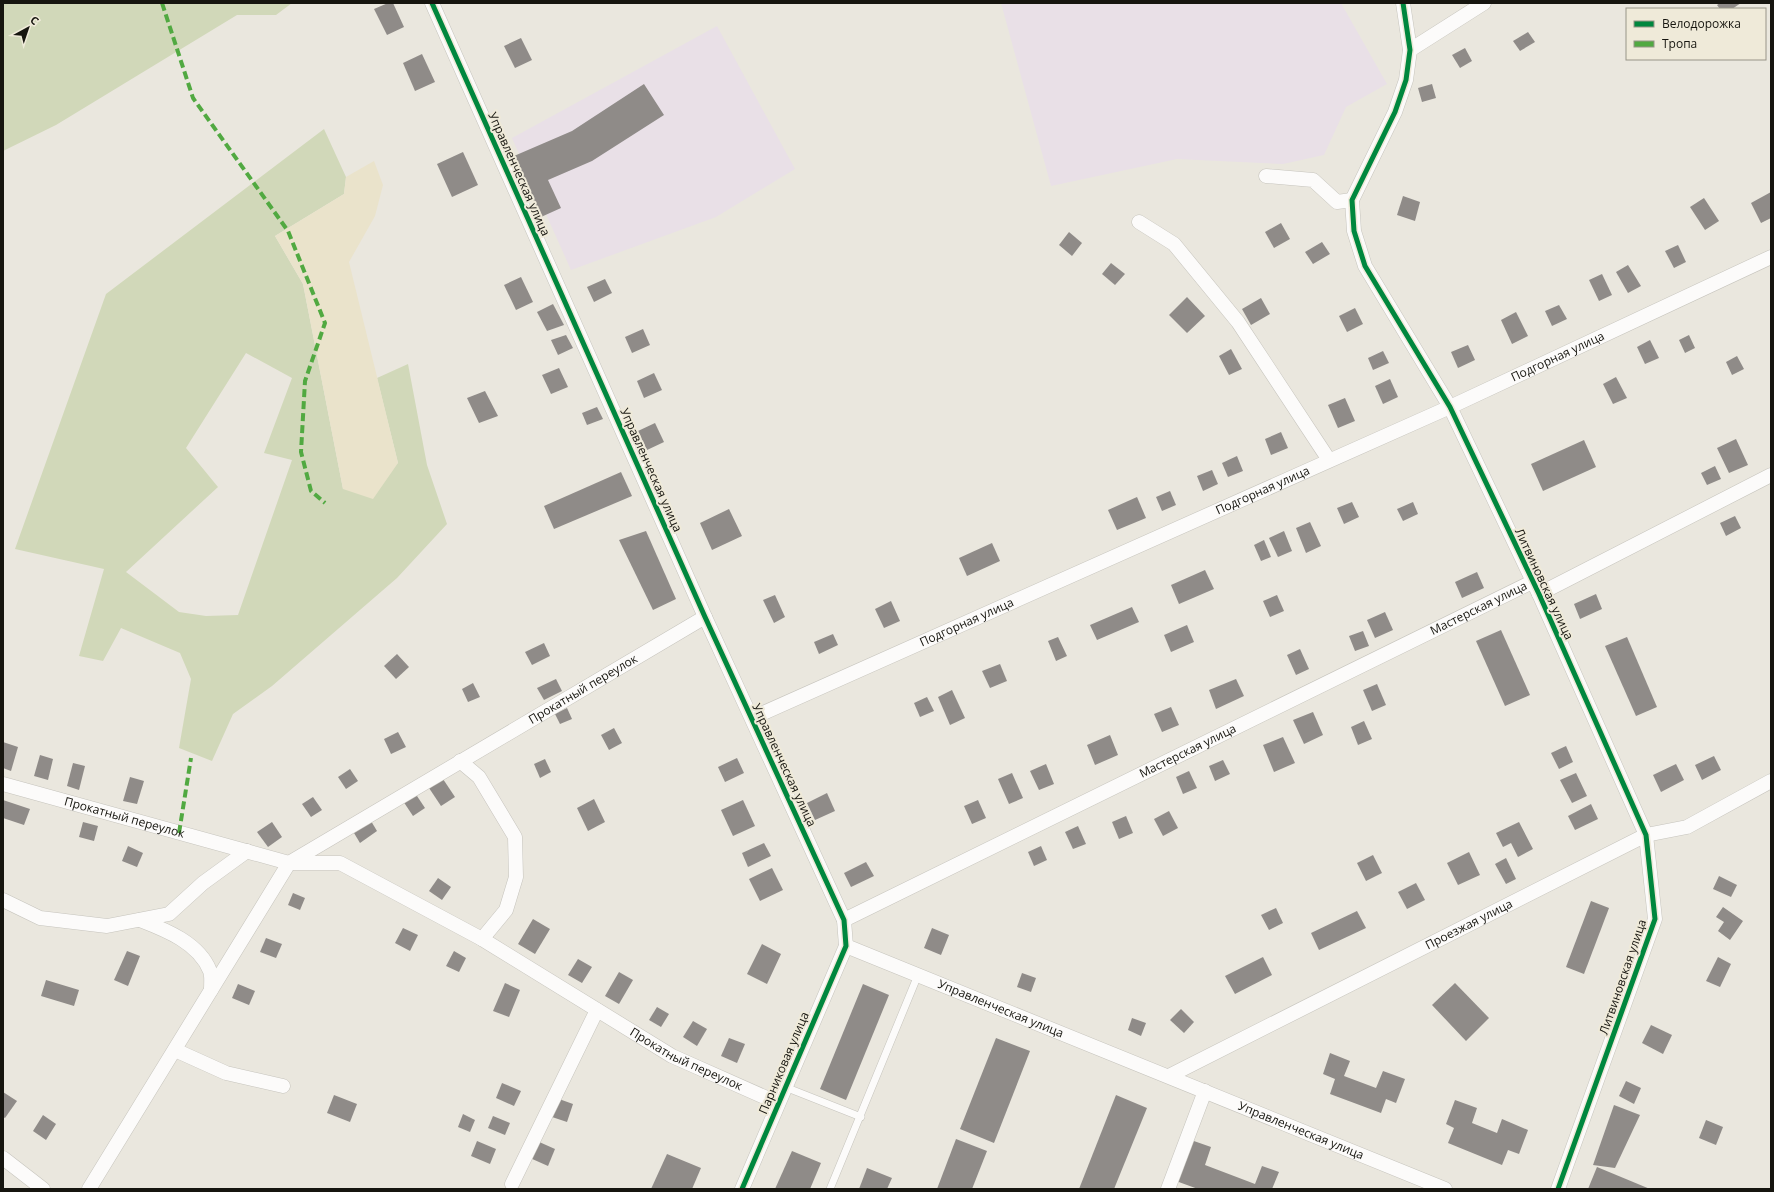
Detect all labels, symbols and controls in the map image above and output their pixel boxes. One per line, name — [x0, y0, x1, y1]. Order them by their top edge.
north arrow — [8, 8, 48, 48]
legend — [1626, 8, 1766, 60]
text: С — [27, 12, 42, 28]
text: Велодорожка — [1662, 15, 1741, 32]
text: Тропа — [1662, 35, 1697, 52]
street label: Управленческая улица — [484, 109, 554, 238]
street label: Подгорная улица — [1508, 327, 1607, 385]
street label: Управленческая улица — [616, 405, 686, 534]
street label: Подгорная улица — [1213, 462, 1312, 518]
street label: Литвиновская улица — [1511, 525, 1578, 642]
street label: Мастерская улица — [1427, 577, 1530, 639]
street label: Подгорная улица — [917, 594, 1016, 650]
street label: Прокатный переулок — [525, 649, 641, 728]
street label: Управленческая улица — [748, 700, 820, 829]
street label: Мастерская улица — [1136, 720, 1239, 782]
street label: Прокатный переулок — [63, 792, 187, 842]
street label: Проезжая улица — [1422, 895, 1515, 953]
street label: Литвиновская улица — [1595, 917, 1650, 1037]
street label: Управленческая улица — [936, 975, 1066, 1041]
street label: Парниковая улица — [754, 1009, 813, 1116]
street label: Прокатный переулок — [627, 1023, 746, 1094]
street label: Управленческая улица — [1236, 1097, 1367, 1163]

